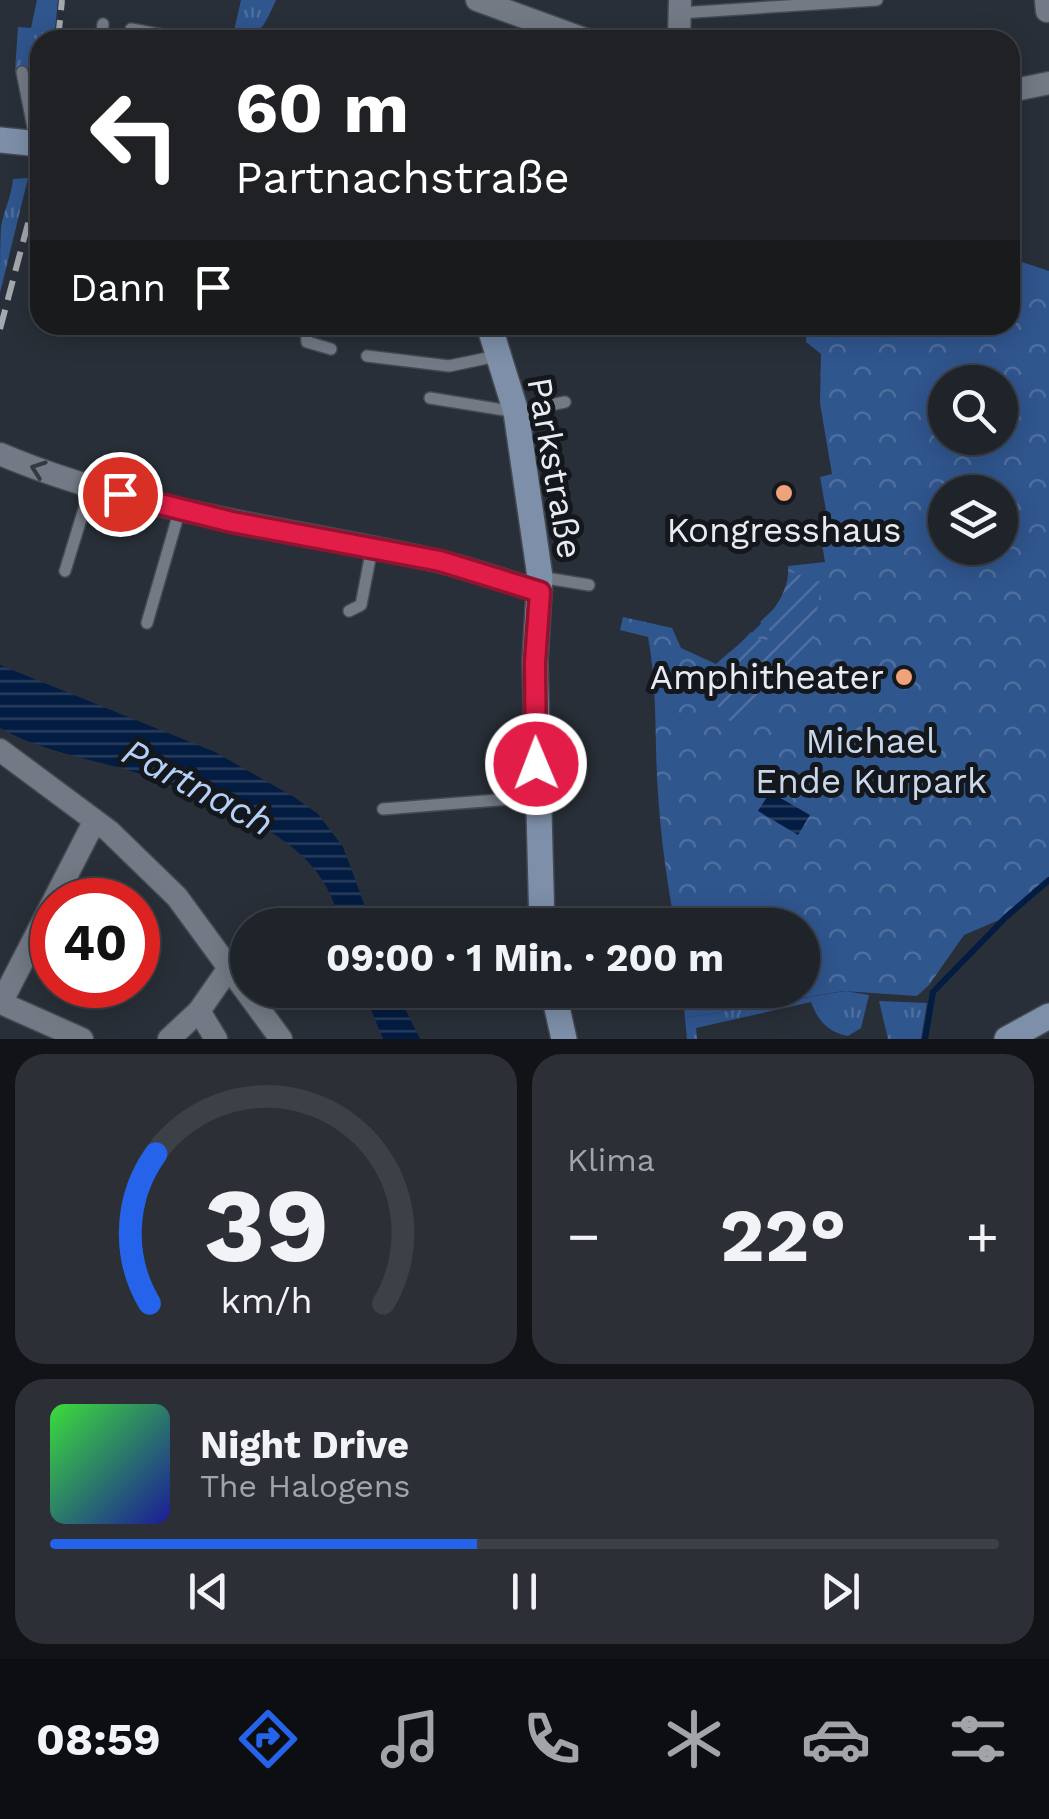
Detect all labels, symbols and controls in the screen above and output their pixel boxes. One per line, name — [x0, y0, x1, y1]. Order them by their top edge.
text: 60 m — [235, 67, 409, 149]
icon: left — [70, 70, 200, 200]
text: Partnachstraße — [235, 151, 570, 204]
icon: arrive — [186, 260, 241, 315]
text: Dann — [70, 266, 166, 310]
map controls — [928, 365, 1018, 565]
button: search — [928, 365, 1018, 455]
street label: Parkstraße — [518, 374, 592, 562]
pin — [78, 452, 163, 537]
one-way arrow — [30, 461, 48, 481]
icon: arrive — [93, 467, 148, 522]
button: layers — [928, 475, 1018, 565]
marker: Kongresshaus — [773, 482, 795, 504]
place label: Kongresshaus — [666, 509, 902, 551]
place label: Amphitheater — [650, 656, 884, 698]
marker: Amphitheater — [893, 666, 915, 688]
position arrow — [484, 712, 588, 816]
park label: Michael Ende Kurpark — [755, 720, 987, 802]
water label: Partnach — [115, 729, 281, 845]
speed limit sign: 40 — [30, 878, 160, 1008]
text: 09:00 · 1 Min. · 200 m — [326, 936, 724, 980]
text: Klima — [567, 1141, 655, 1179]
text: 39 — [203, 1164, 329, 1286]
text: 22° — [720, 1191, 846, 1279]
text: − — [567, 1204, 600, 1268]
text: + — [966, 1204, 999, 1268]
text: km/h — [220, 1280, 312, 1322]
text: Night Drive — [200, 1423, 409, 1467]
text: The Halogens — [200, 1467, 410, 1505]
icon: previous — [181, 1564, 236, 1619]
icon: pause — [497, 1564, 552, 1619]
icon: next — [813, 1564, 868, 1619]
icon: directions — [233, 1704, 303, 1774]
icon: music — [375, 1704, 445, 1774]
icon: phone — [517, 1704, 587, 1774]
icon: climate — [659, 1704, 729, 1774]
icon: car — [801, 1704, 871, 1774]
icon: filters — [943, 1704, 1013, 1774]
text: 08:59 — [36, 1713, 161, 1766]

